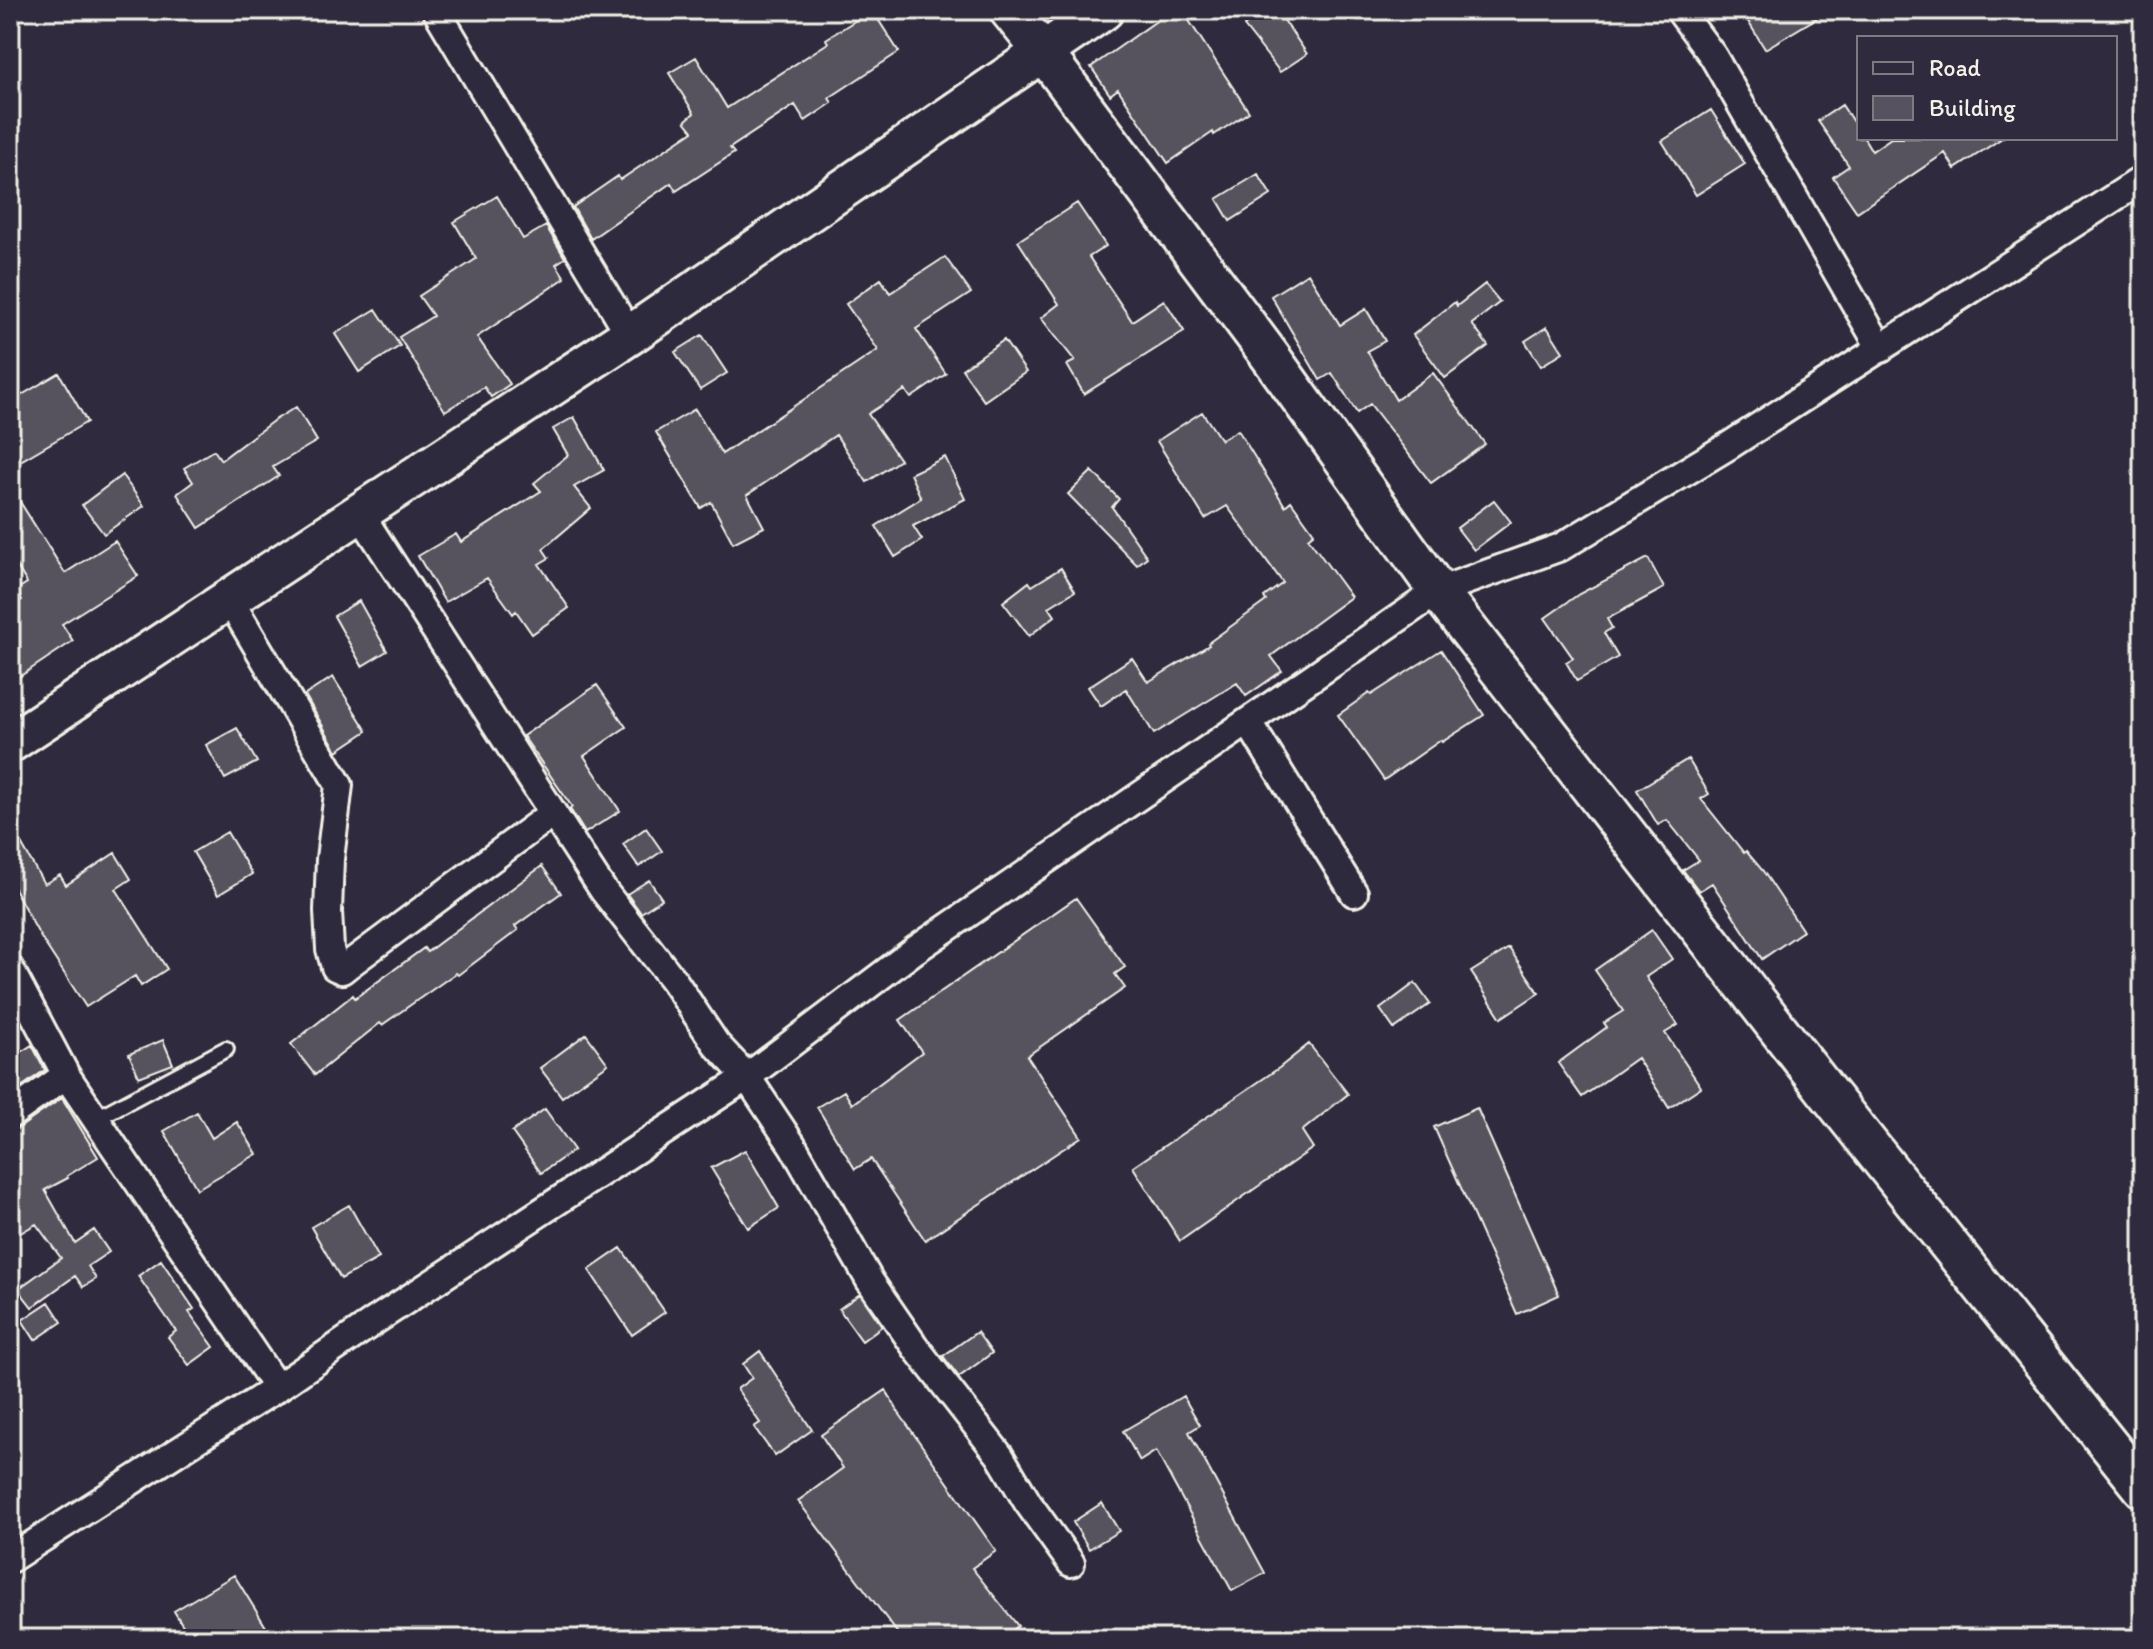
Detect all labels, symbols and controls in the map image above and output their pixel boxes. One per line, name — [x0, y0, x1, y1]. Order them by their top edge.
legend — [1857, 36, 2117, 140]
text: Road — [1929, 53, 1981, 82]
text: Building — [1929, 93, 2016, 122]

